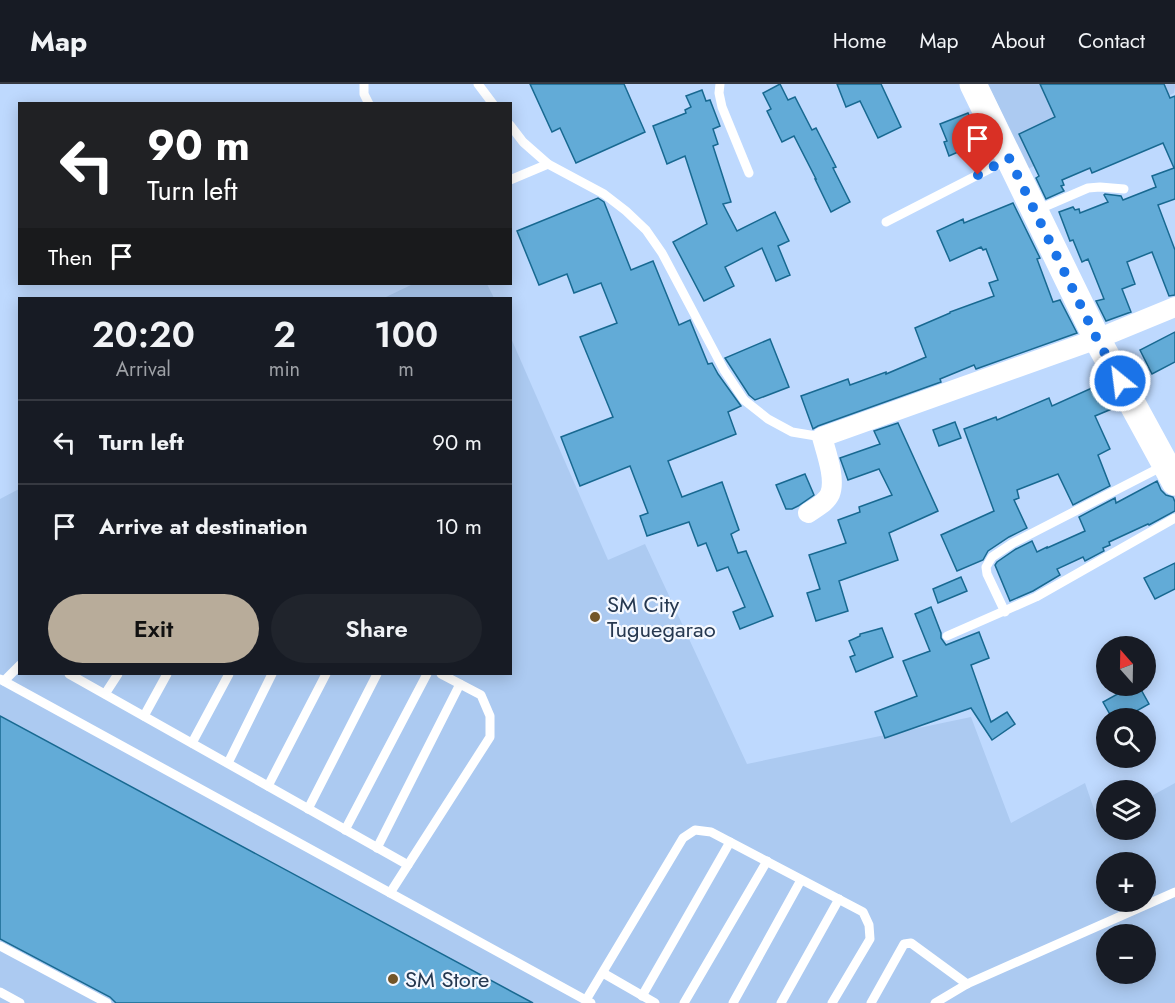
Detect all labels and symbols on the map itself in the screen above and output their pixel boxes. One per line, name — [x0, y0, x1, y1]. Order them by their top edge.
pin — [952, 113, 1003, 175]
position arrow — [1088, 349, 1152, 413]
place label: SM City Tuguegarao — [607, 588, 716, 645]
marker: SM City Tuguegarao — [588, 610, 602, 624]
north arrow — [1096, 636, 1156, 696]
place label: SM Store — [405, 963, 489, 995]
marker: SM Store — [386, 972, 400, 986]

